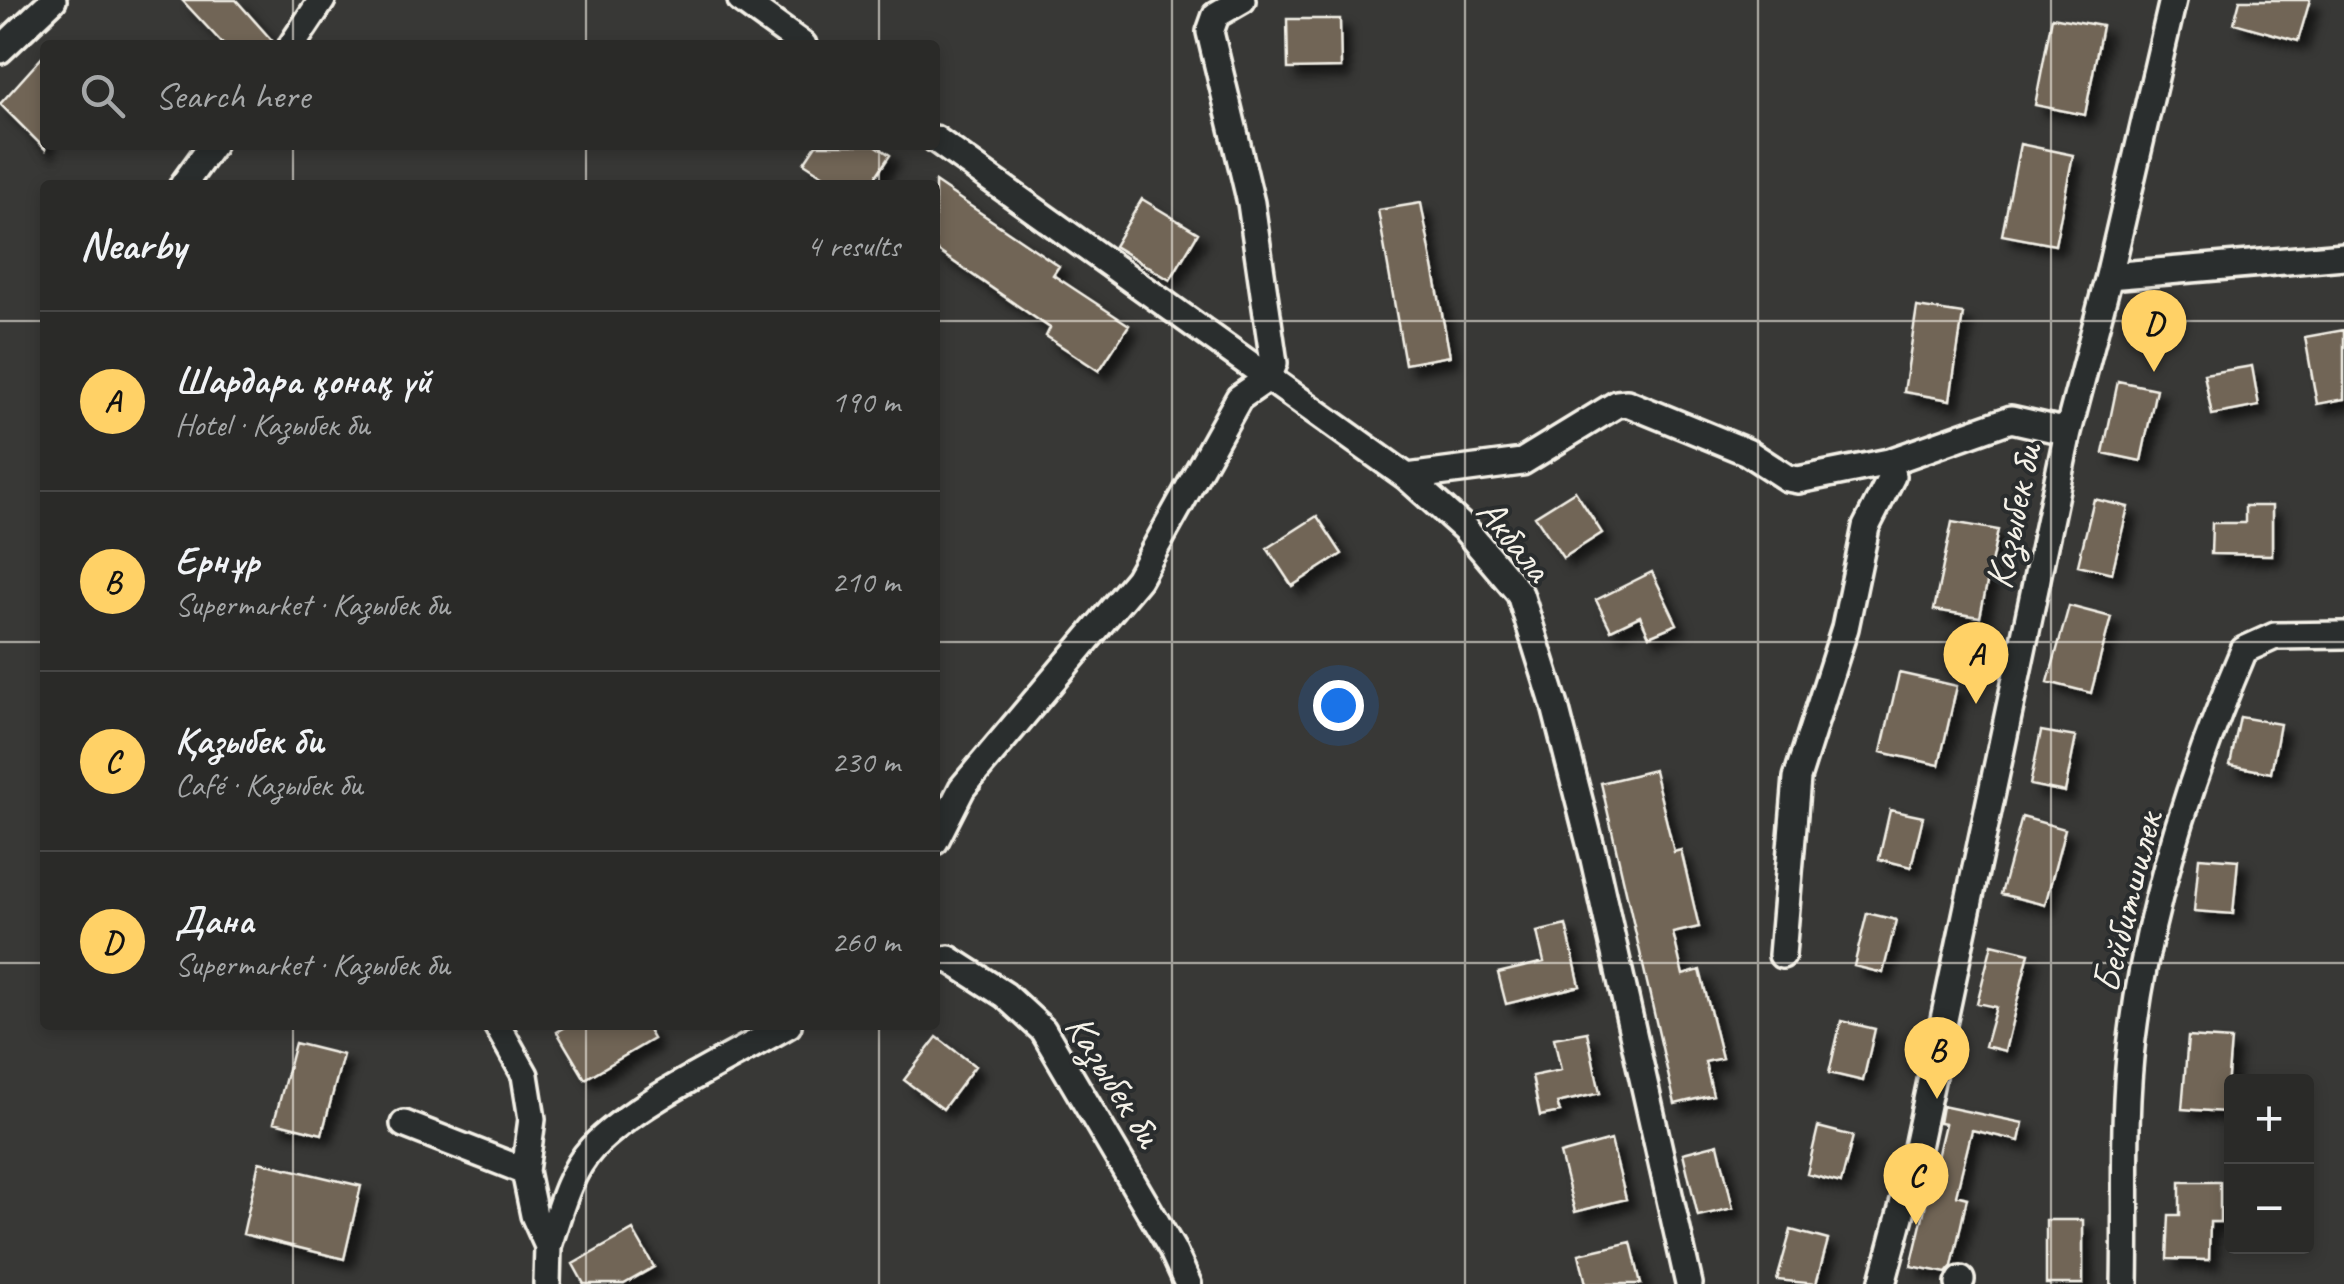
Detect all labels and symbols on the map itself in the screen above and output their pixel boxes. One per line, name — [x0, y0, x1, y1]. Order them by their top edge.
pin: D — [2122, 290, 2186, 372]
street label: Казыбек би — [1973, 437, 2053, 593]
street label: Акбала — [1466, 488, 1565, 594]
pin: A — [1944, 622, 2008, 704]
your location — [1313, 680, 1364, 731]
street label: Бейбитшилек — [2080, 804, 2174, 998]
street label: Казыбек би — [1054, 1005, 1175, 1158]
pin: B — [1904, 1016, 1970, 1099]
pin: C — [1884, 1142, 1948, 1225]

